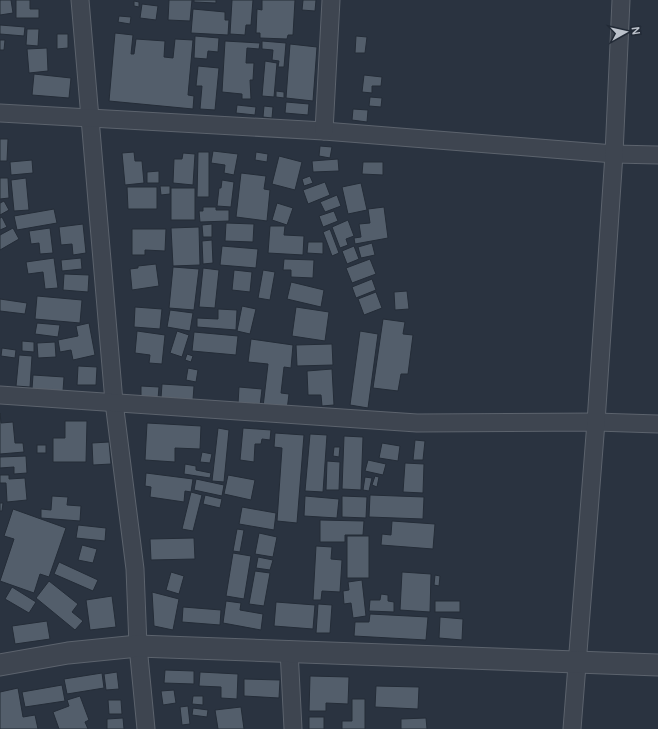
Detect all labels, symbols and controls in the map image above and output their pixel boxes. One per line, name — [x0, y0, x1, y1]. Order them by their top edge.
north arrow — [606, 12, 646, 52]
text: N — [628, 26, 643, 36]

